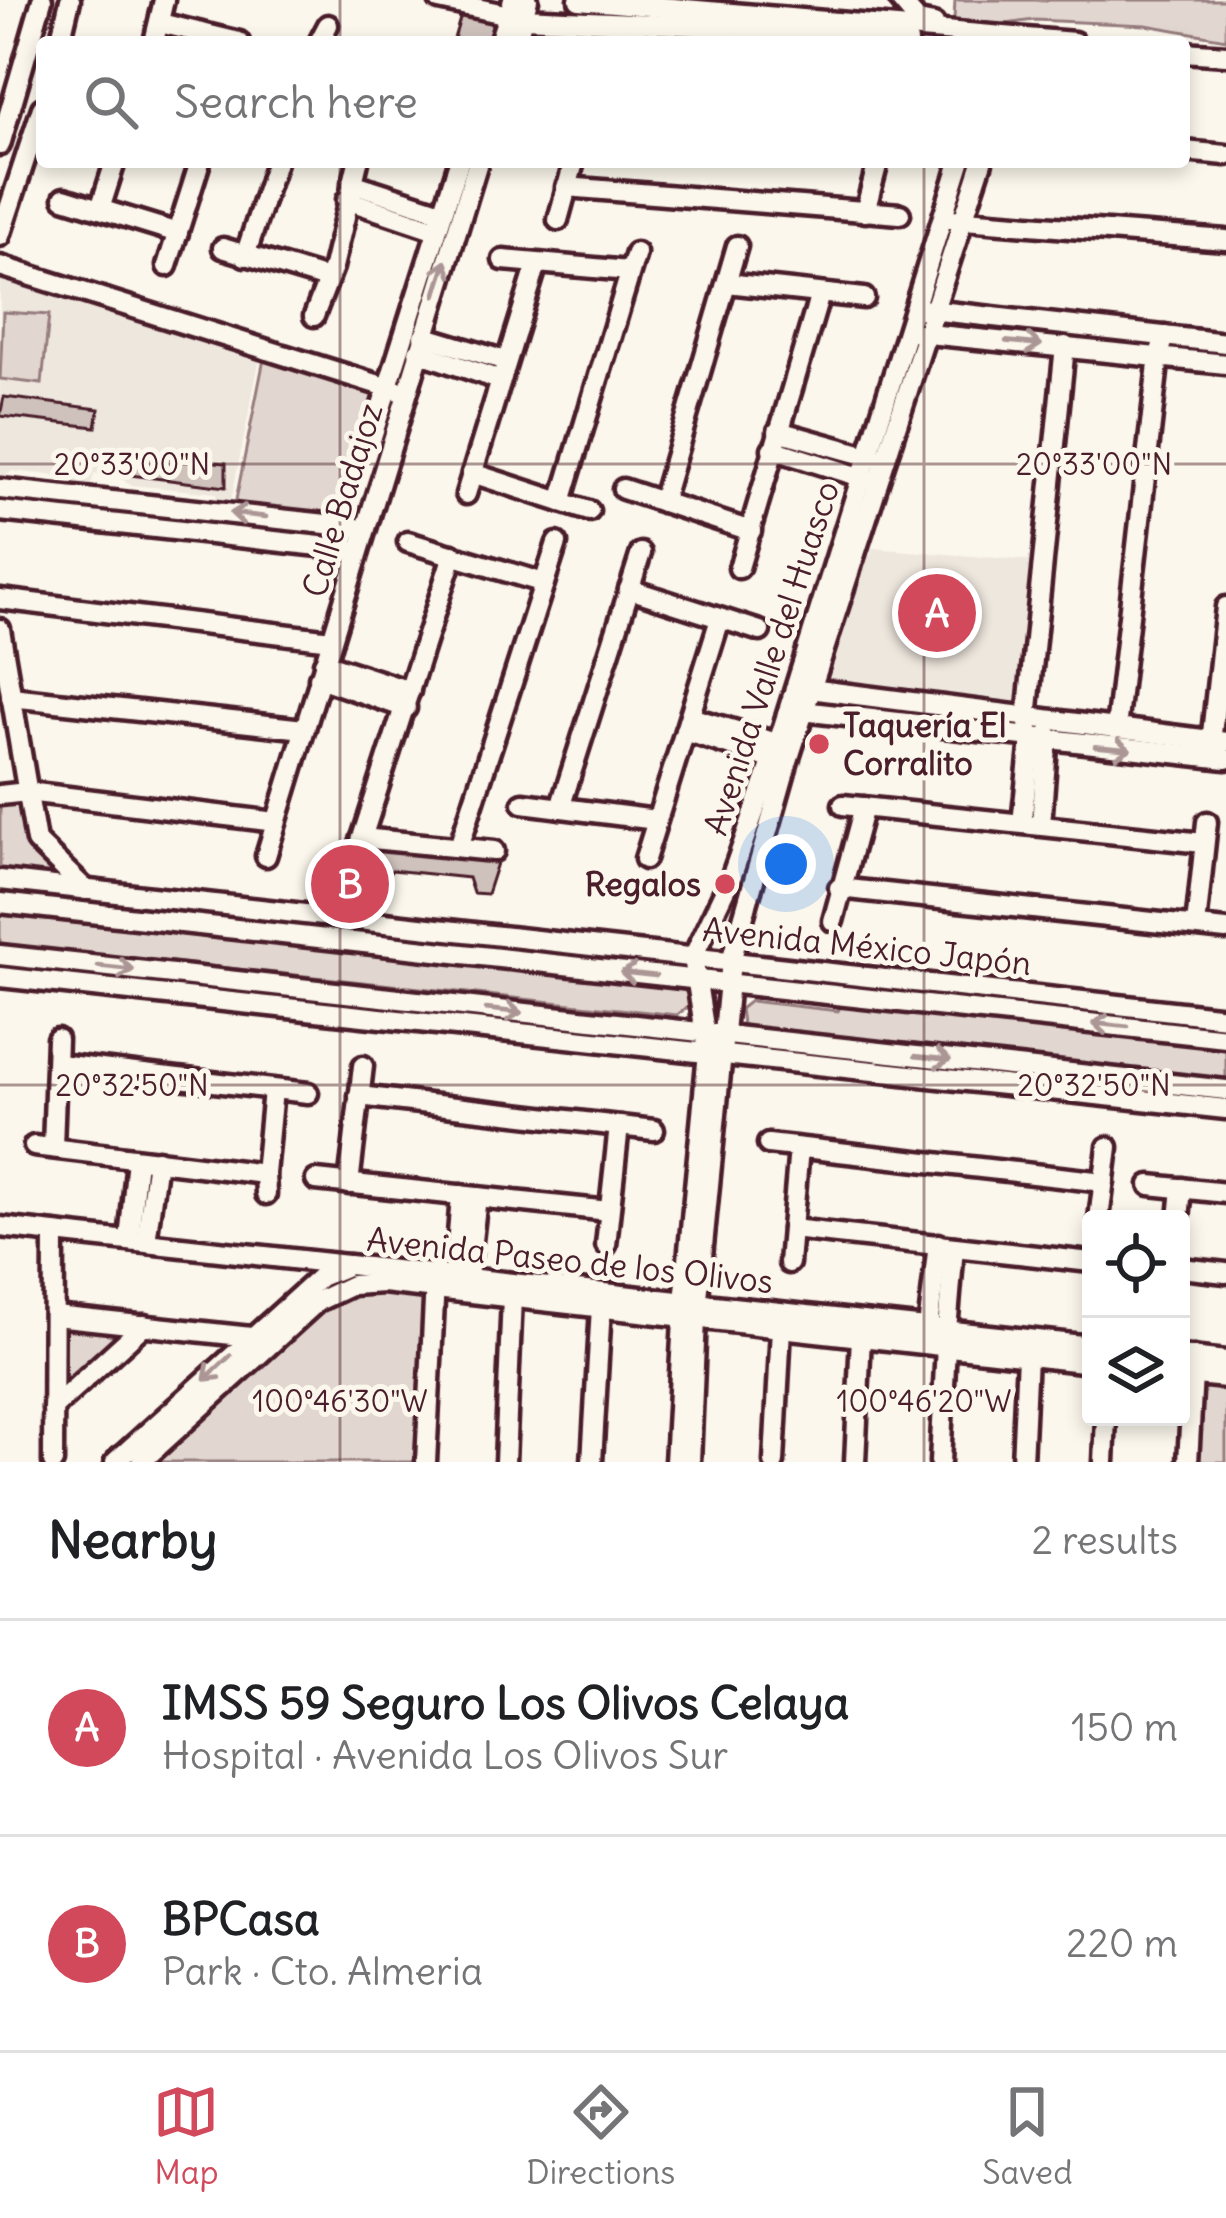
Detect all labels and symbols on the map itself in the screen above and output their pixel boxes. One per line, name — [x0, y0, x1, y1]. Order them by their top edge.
one-way arrow — [431, 260, 453, 298]
one-way arrow — [1004, 332, 1043, 355]
street label: Calle Badajoz — [293, 398, 391, 602]
text: 20°33'00"N — [54, 445, 210, 483]
text: 20°33'00"N — [1016, 445, 1172, 483]
street label: Avenida Valle del Huasco — [694, 476, 848, 840]
one-way arrow — [229, 503, 268, 525]
pin: A — [898, 568, 976, 658]
place label: Taquería El Corralito — [843, 704, 1006, 784]
marker: Taquería El Corralito — [806, 731, 832, 757]
one-way arrow — [1093, 737, 1132, 760]
your location — [756, 834, 816, 894]
pin: B — [311, 839, 389, 929]
place label: Regalos — [585, 863, 701, 905]
marker: Regalos — [712, 871, 738, 897]
street label: Avenida México Japón — [701, 908, 1033, 984]
one-way arrow — [96, 957, 135, 979]
one-way arrow — [620, 962, 659, 984]
one-way arrow — [484, 1000, 523, 1023]
one-way arrow — [1091, 1013, 1130, 1036]
one-way arrow — [913, 1048, 952, 1070]
text: 20°32'50"N — [55, 1066, 209, 1104]
text: 20°32'50"N — [1017, 1066, 1171, 1104]
street label: Avenida Paseo de los Olivos — [365, 1218, 775, 1302]
one-way arrow — [203, 1353, 233, 1381]
text: 100°46'30"W — [252, 1382, 428, 1420]
text: 100°46'20"W — [837, 1382, 1011, 1420]

